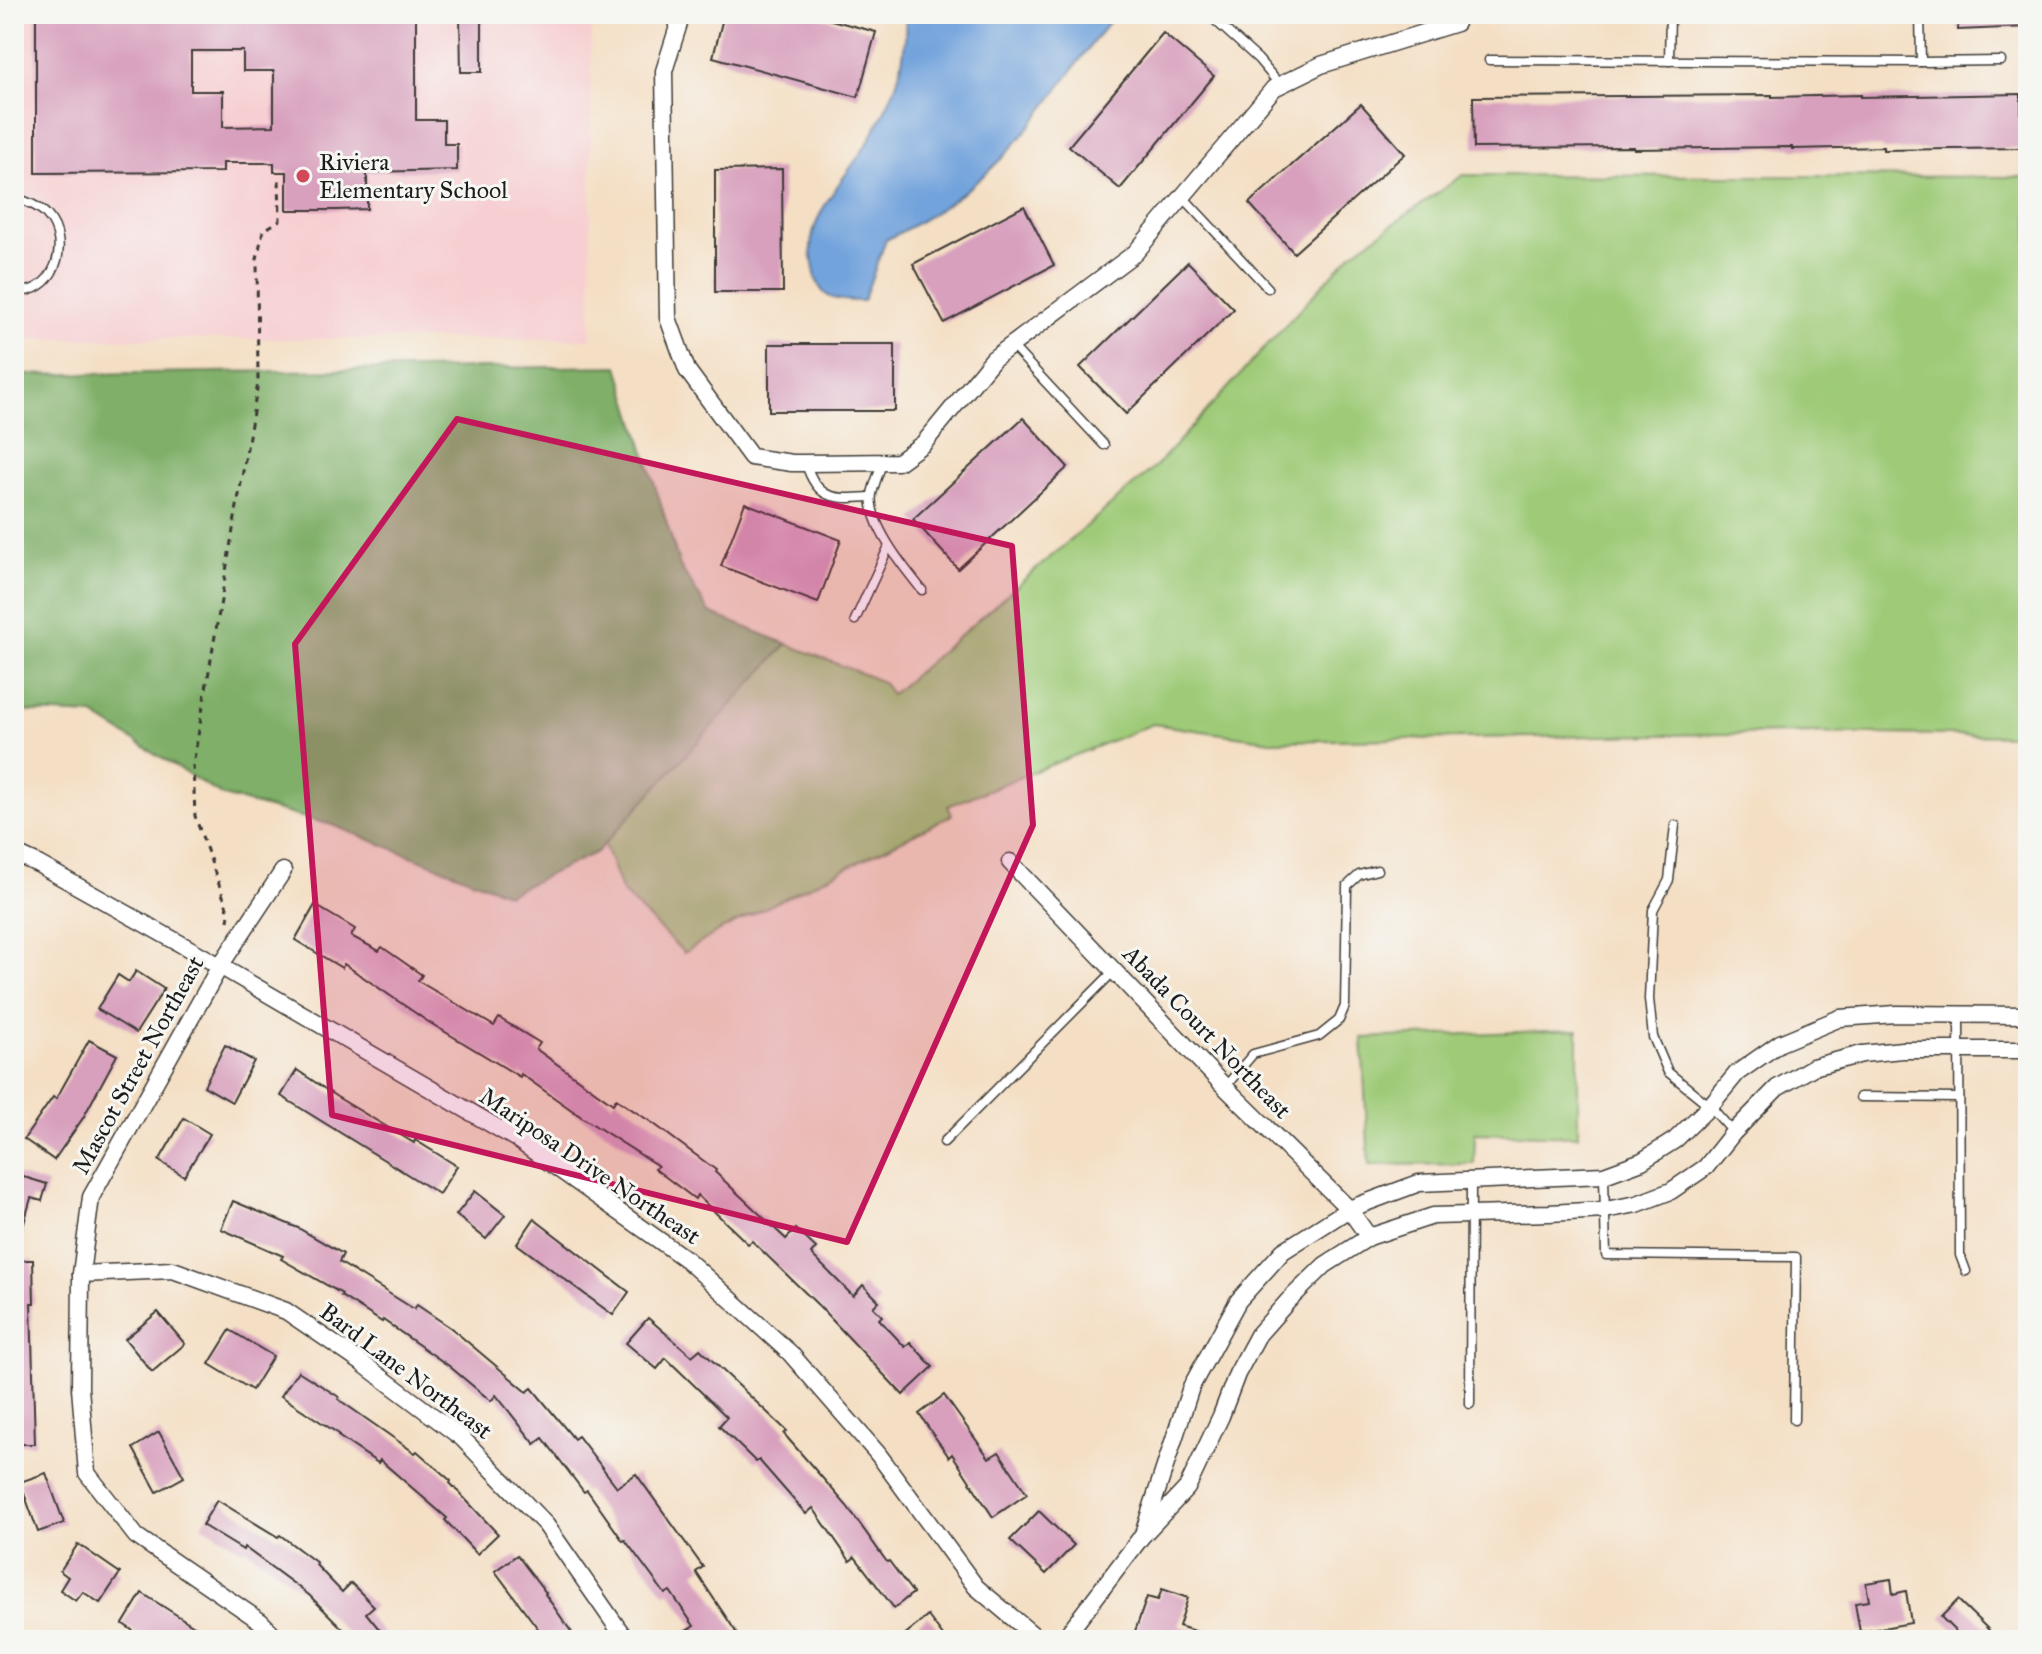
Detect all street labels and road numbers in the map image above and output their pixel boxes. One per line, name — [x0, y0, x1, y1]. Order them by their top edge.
street label: Abada Court Northeast — [1116, 938, 1298, 1125]
street label: Mascot Street Northeast — [66, 950, 211, 1179]
street label: Mariposa Drive Northeast — [474, 1081, 706, 1251]
street label: Bard Lane Northeast — [314, 1296, 499, 1446]

